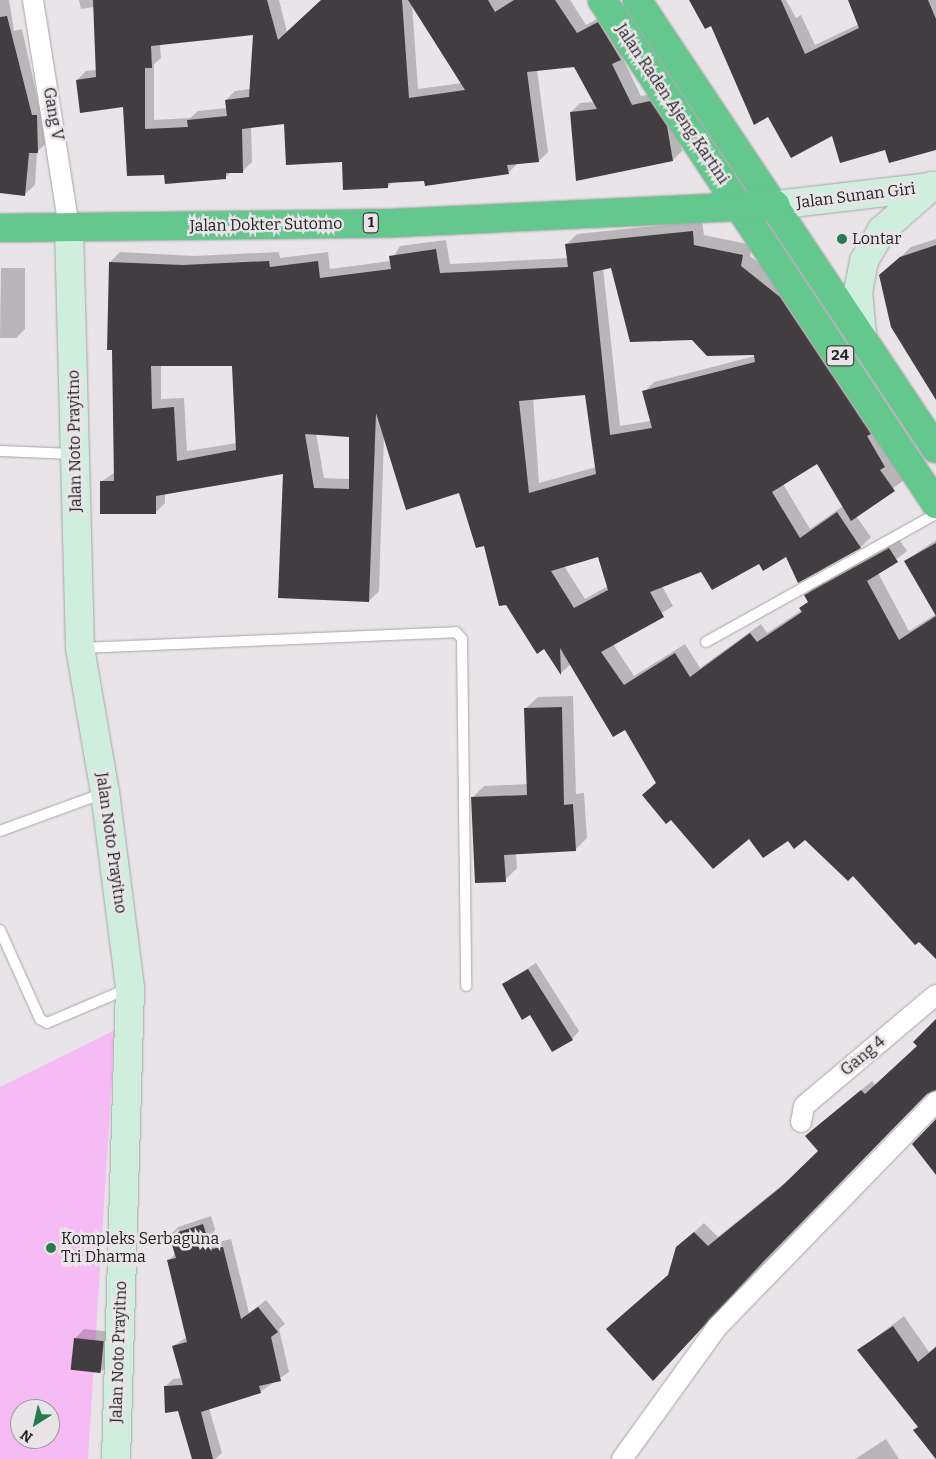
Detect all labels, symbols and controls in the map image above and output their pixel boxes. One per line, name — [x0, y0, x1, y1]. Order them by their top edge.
street label: Jalan Raden Ajeng Kartini — [611, 20, 733, 188]
street label: Gang V — [39, 86, 67, 142]
street label: Jalan Sunan Giri — [795, 179, 917, 213]
road number: 1 — [362, 210, 380, 236]
street label: Jalan Dokter Sutomo — [190, 214, 342, 236]
place label: Lontar — [852, 229, 901, 249]
marker: Lontar — [836, 233, 848, 245]
road number: 24 — [825, 344, 855, 368]
street label: Jalan Noto Prayitno — [64, 370, 86, 512]
street label: Jalan Noto Prayitno — [92, 771, 130, 915]
street label: Gang 4 — [837, 1032, 889, 1080]
place label: Kompleks Serbaguna Tri Dharma — [61, 1229, 219, 1267]
marker: Kompleks Serbaguna Tri Dharma — [45, 1242, 57, 1254]
street label: Jalan Noto Prayitno — [107, 1281, 131, 1423]
north arrow — [10, 1399, 60, 1449]
text: N — [17, 1426, 36, 1446]

